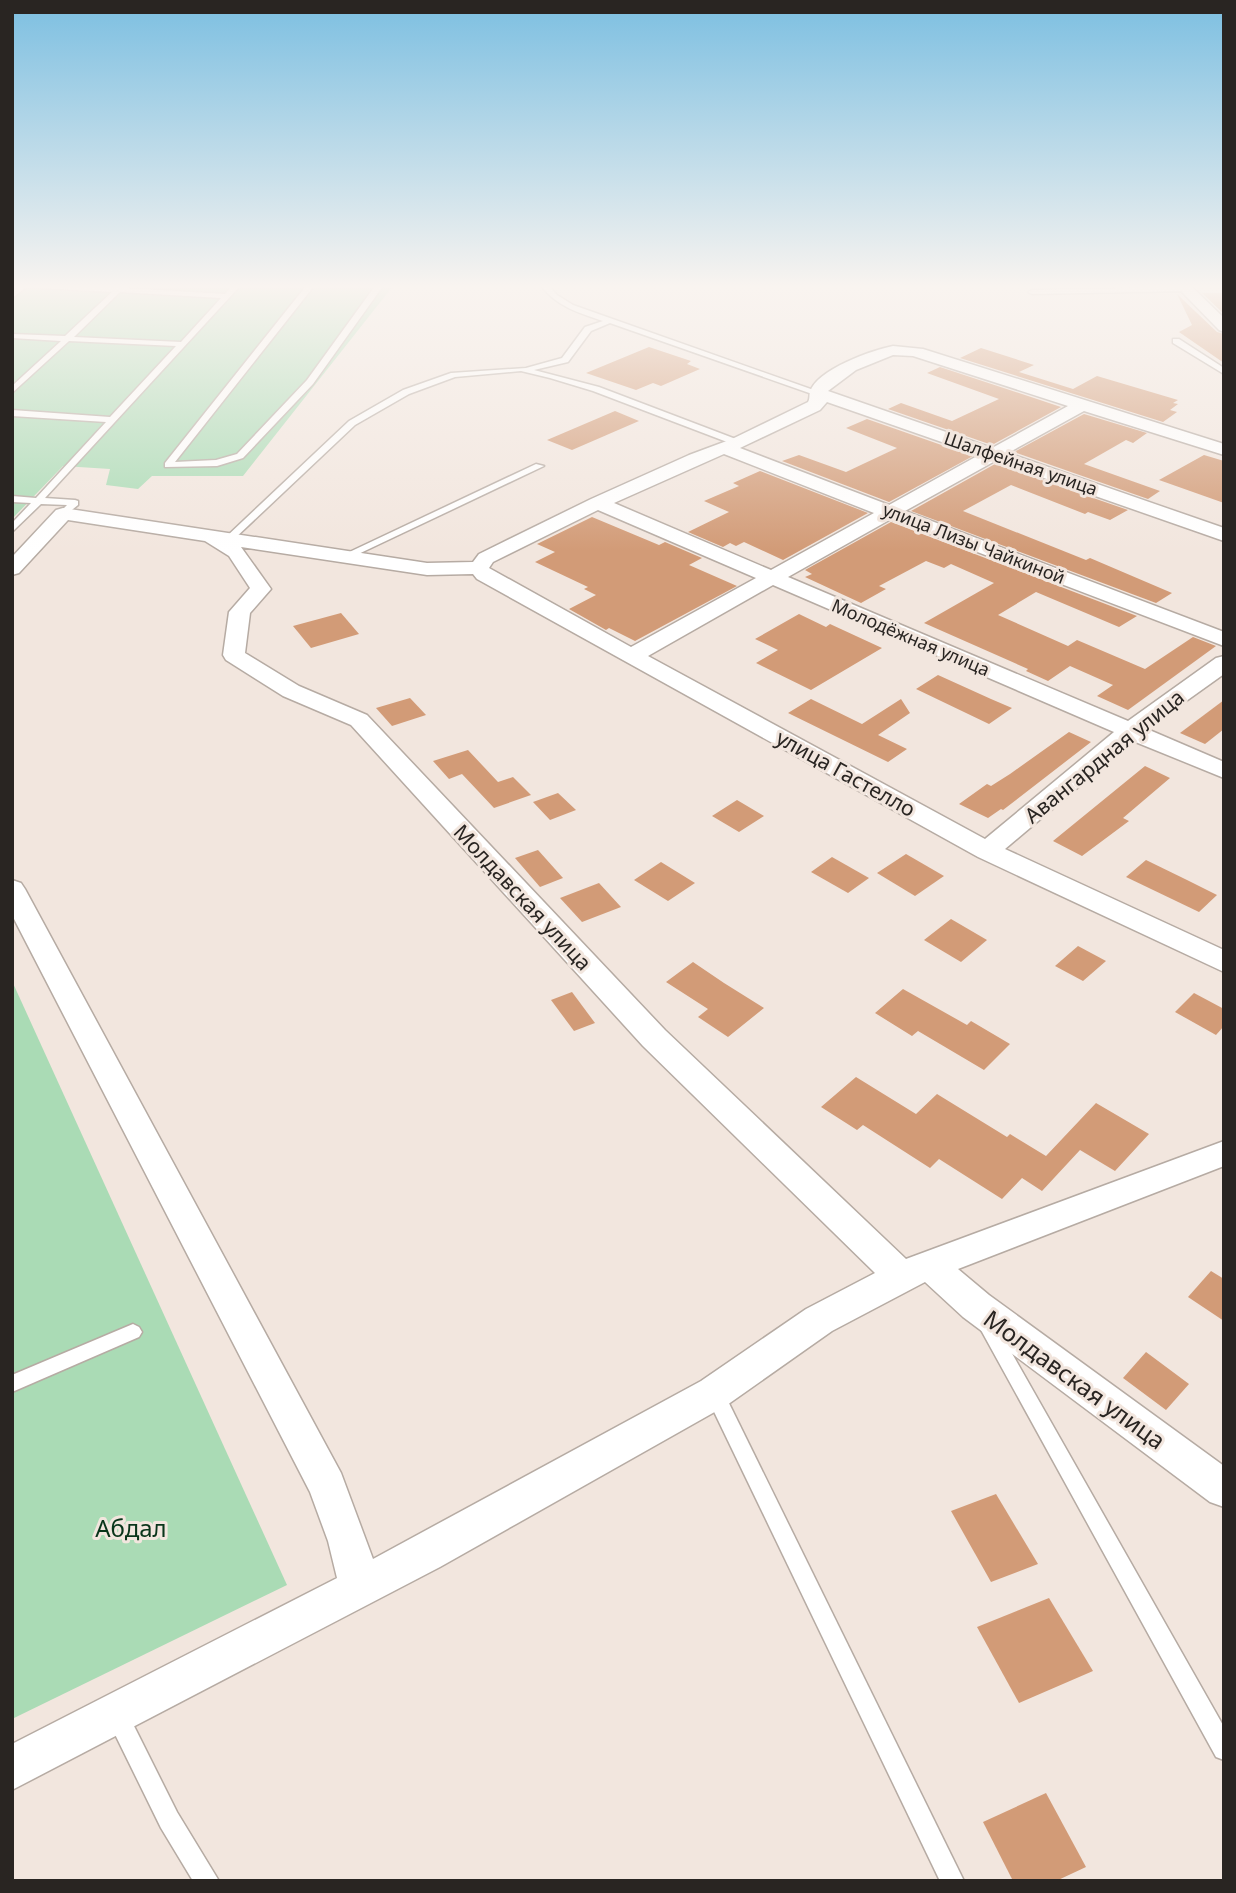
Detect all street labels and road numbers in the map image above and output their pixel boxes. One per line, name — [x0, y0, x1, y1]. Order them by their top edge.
street label: Шалфейная улица — [941, 425, 1101, 501]
street label: улица Лизы Чайкиной — [879, 497, 1069, 589]
street label: Молодёжная улица — [828, 593, 994, 681]
street label: Авангардная улица — [1018, 683, 1190, 829]
street label: улица Гастелло — [771, 723, 921, 823]
street label: Молдавская улица — [448, 818, 598, 976]
street label: Молдавская улица — [977, 1302, 1173, 1456]

